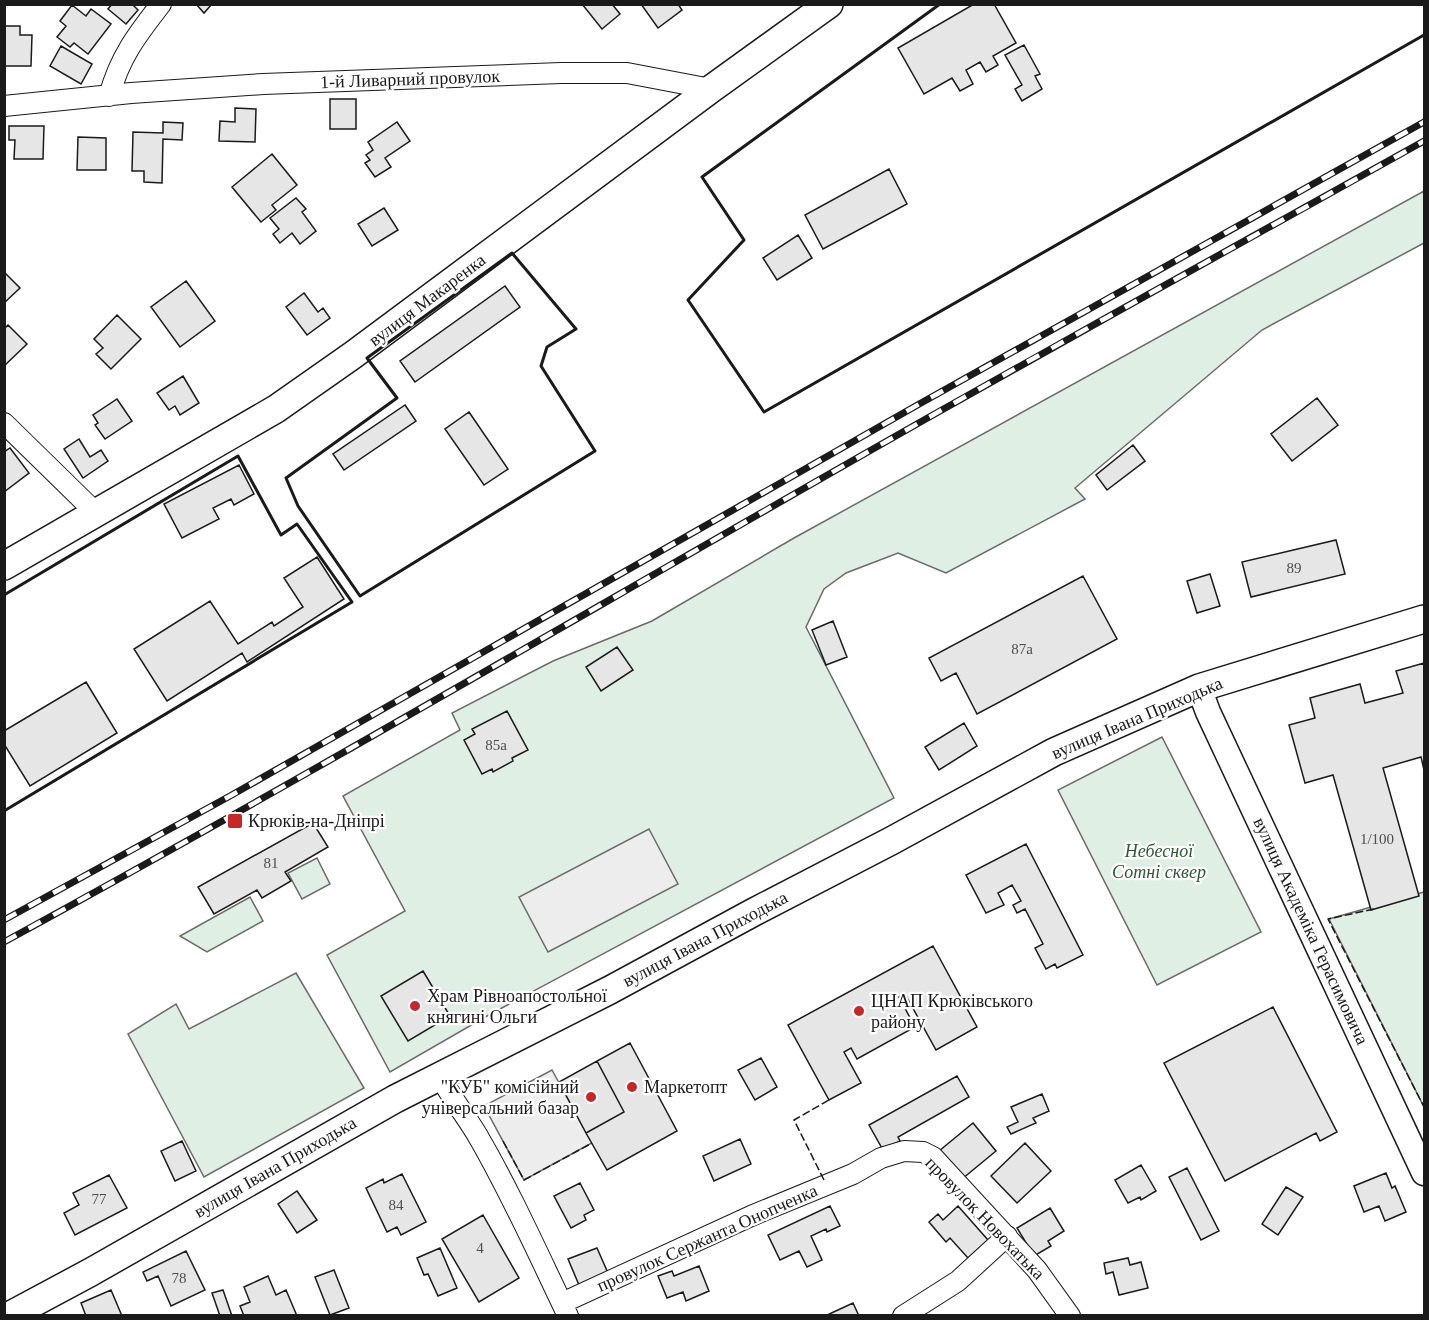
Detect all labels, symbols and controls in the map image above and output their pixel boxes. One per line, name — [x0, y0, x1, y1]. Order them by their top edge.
street label: 1-й Ливарний провулок — [320, 66, 501, 92]
street label: вулиця Макаренка — [365, 250, 489, 350]
house number: 89 — [1287, 560, 1302, 576]
house number: 87а — [1011, 641, 1033, 657]
street label: вулиця Івана Приходька — [1049, 673, 1225, 763]
house number: 85а — [485, 737, 507, 753]
place label: Крюків-на-Дніпрі — [248, 811, 385, 831]
marker: Крюків-на-Дніпрі — [226, 812, 244, 830]
street label: вулиця Академіка Герасимовича — [1249, 814, 1373, 1048]
house number: 1/100 — [1360, 831, 1394, 847]
park label: Небесної Сотні сквер — [1112, 841, 1206, 882]
house number: 81 — [264, 855, 279, 871]
street label: вулиця Івана Приходька — [619, 887, 791, 991]
place label: Храм Рівноапостольної княгині Ольги — [427, 986, 607, 1027]
place label: ЦНАП Крюківського району — [871, 991, 1033, 1032]
marker: Храм Рівноапостольної княгині Ольги — [408, 999, 422, 1013]
marker: ЦНАП Крюківського району — [852, 1004, 866, 1018]
place label: "КУБ" комісійний універсальний базар — [422, 1077, 579, 1118]
place label: Маркетопт — [644, 1077, 728, 1097]
marker: Маркетопт — [625, 1080, 639, 1094]
marker: "КУБ" комісійний універсальний базар — [584, 1090, 598, 1104]
street label: вулиця Івана Приходька — [190, 1112, 360, 1222]
street label: провулок Новохатька — [921, 1153, 1049, 1283]
street label: провулок Сержанта Онопченка — [594, 1180, 820, 1296]
house number: 77 — [92, 1191, 107, 1207]
house number: 84 — [389, 1197, 404, 1213]
house number: 4 — [476, 1240, 484, 1256]
house number: 78 — [172, 1270, 187, 1286]

